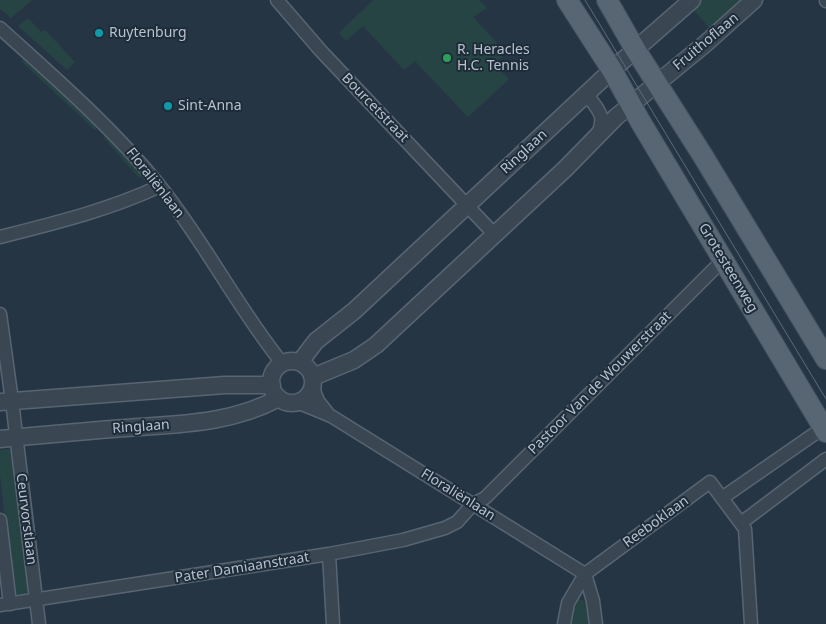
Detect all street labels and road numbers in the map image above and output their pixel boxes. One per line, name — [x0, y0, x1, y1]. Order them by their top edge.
street label: Fruithoflaan — [670, 10, 742, 74]
street label: Bourcetstraat — [338, 70, 412, 146]
street label: Ringlaan — [497, 126, 551, 178]
street label: Floraliënlaan — [122, 145, 188, 221]
street label: Grotesteenweg — [695, 220, 761, 316]
street label: Pastoor Van de Wouwerstraat — [525, 308, 675, 458]
street label: Ringlaan — [112, 417, 170, 437]
street label: Floraliënlaan — [418, 466, 498, 524]
street label: Ceurvorstlaan — [12, 472, 40, 566]
street label: Reeboklaan — [620, 493, 692, 551]
street label: Pater Damiaanstraat — [174, 549, 310, 587]

